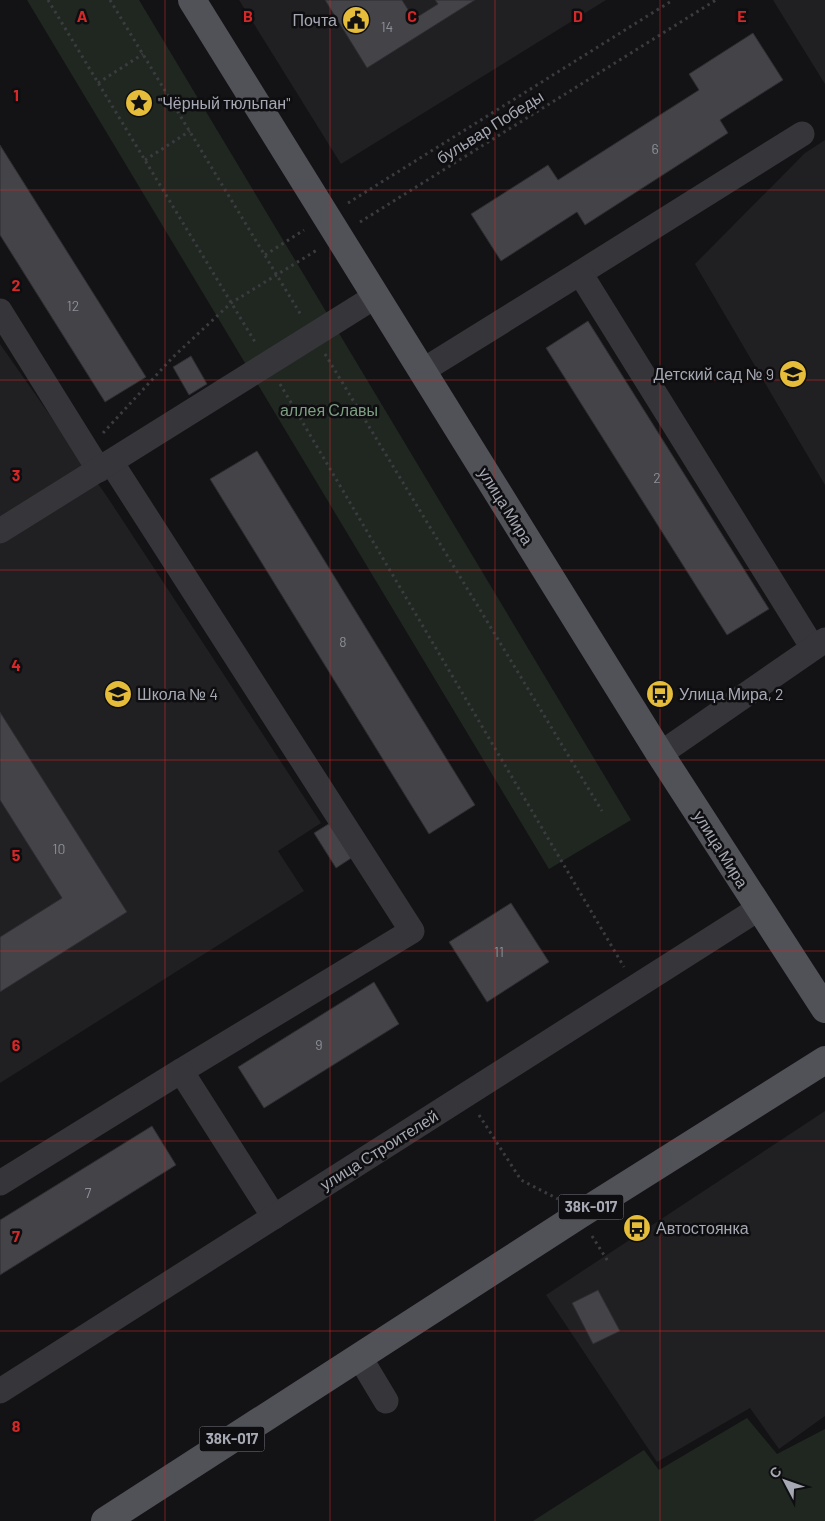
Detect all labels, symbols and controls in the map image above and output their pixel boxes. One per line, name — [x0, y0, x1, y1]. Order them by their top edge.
public building icon: Почта — [341, 5, 371, 35]
text: A — [77, 6, 88, 25]
text: B — [243, 6, 253, 25]
text: C — [407, 6, 417, 25]
text: D — [573, 6, 583, 25]
text: E — [737, 6, 747, 25]
place label: Почта — [293, 10, 337, 29]
house number: 14 — [381, 18, 393, 35]
text: 1 — [13, 85, 19, 104]
street label: бульвар Победы — [433, 86, 547, 167]
place icon: "Чёрный тюльпан" — [124, 88, 154, 118]
place label: "Чёрный тюльпан" — [158, 93, 290, 112]
house number: 6 — [651, 140, 659, 157]
text: 2 — [12, 275, 21, 294]
house number: 12 — [67, 297, 79, 314]
school or university icon: Детский сад № 9 — [778, 359, 808, 389]
place label: Детский сад № 9 — [653, 364, 774, 383]
park label: аллея Славы — [280, 400, 378, 419]
street label: улица Мира — [475, 464, 538, 548]
text: 3 — [12, 465, 20, 484]
house number: 2 — [653, 469, 661, 486]
house number: 8 — [339, 633, 347, 650]
text: 4 — [11, 655, 21, 674]
school or university icon: Школа № 4 — [103, 679, 133, 709]
bus stop icon: Улица Мира, 2 — [645, 679, 675, 709]
place label: Школа № 4 — [137, 684, 218, 703]
place label: Улица Мира, 2 — [679, 684, 784, 703]
street label: улица Мира — [690, 807, 753, 891]
house number: 10 — [53, 840, 65, 857]
text: 5 — [12, 845, 21, 864]
house number: 11 — [494, 943, 504, 960]
text: 6 — [12, 1035, 21, 1054]
house number: 9 — [315, 1036, 323, 1053]
street label: улица Строителей — [316, 1106, 441, 1194]
house number: 7 — [85, 1184, 92, 1201]
road number: 38К-017 — [558, 1194, 624, 1220]
bus stop icon: Автостоянка — [622, 1213, 652, 1243]
place label: Автостоянка — [656, 1218, 749, 1237]
text: 7 — [12, 1226, 20, 1245]
text: 8 — [12, 1416, 21, 1435]
road number: 38К-017 — [200, 1426, 264, 1452]
north arrow — [760, 1456, 810, 1506]
text: С — [765, 1463, 785, 1482]

